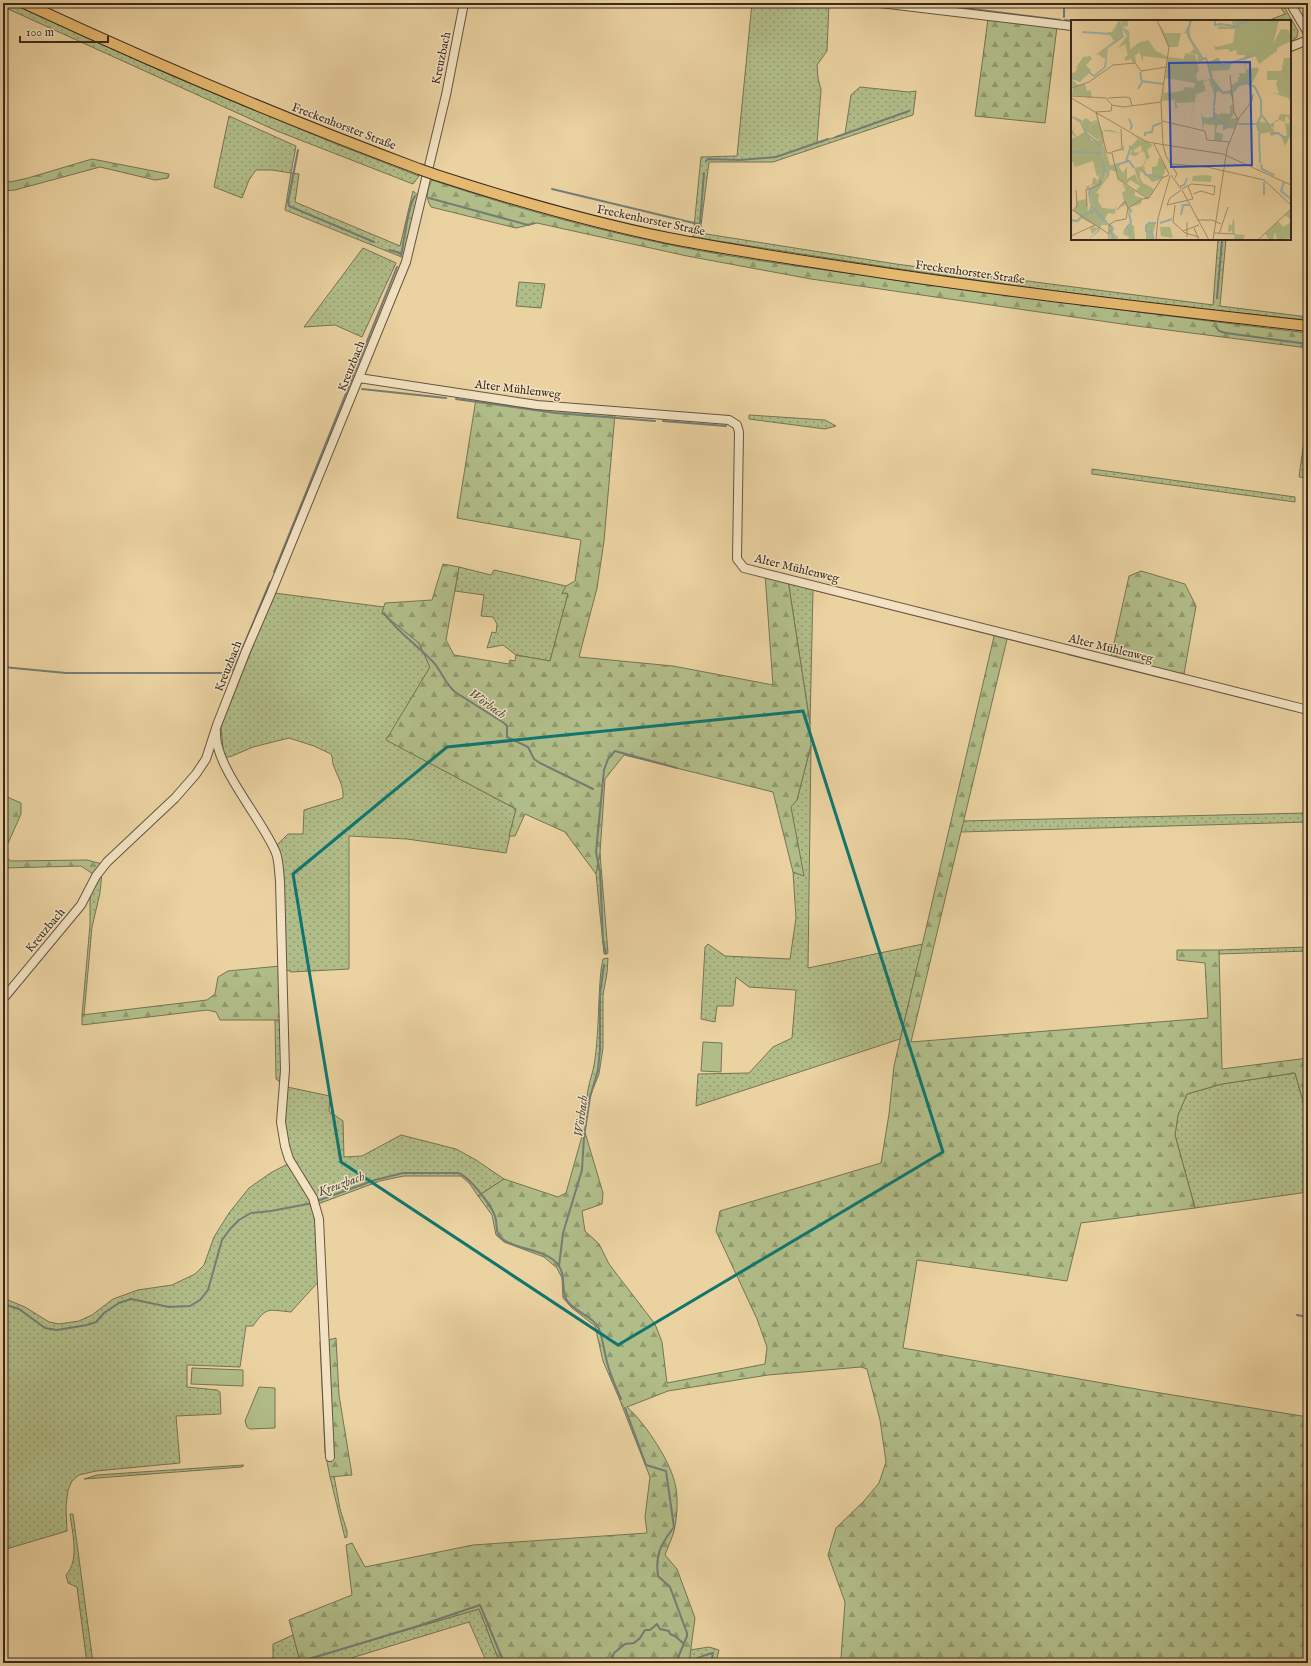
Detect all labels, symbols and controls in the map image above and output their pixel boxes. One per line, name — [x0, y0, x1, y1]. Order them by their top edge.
scale bar — [20, 18, 108, 44]
inset map — [1071, 20, 1291, 240]
text: 100 m — [26, 25, 54, 40]
street label: Kreuzbach — [429, 30, 455, 86]
street label: Freckenhorster Straße — [290, 100, 398, 153]
street label: Freckenhorster Straße — [595, 202, 707, 239]
street label: Freckenhorster Straße — [914, 257, 1026, 288]
street label: Kreuzbach — [334, 338, 369, 394]
street label: Alter Mühlenweg — [473, 377, 562, 402]
street label: Alter Mühlenweg — [752, 550, 841, 586]
street label: Alter Mühlenweg — [1066, 630, 1155, 666]
street label: Kreuzbach — [211, 638, 246, 694]
water label: Wörbach — [465, 685, 510, 724]
street label: Kreuzbach — [22, 905, 69, 956]
water label: Wörbach — [570, 1094, 593, 1138]
water label: Kreuzbach — [315, 1168, 367, 1201]

